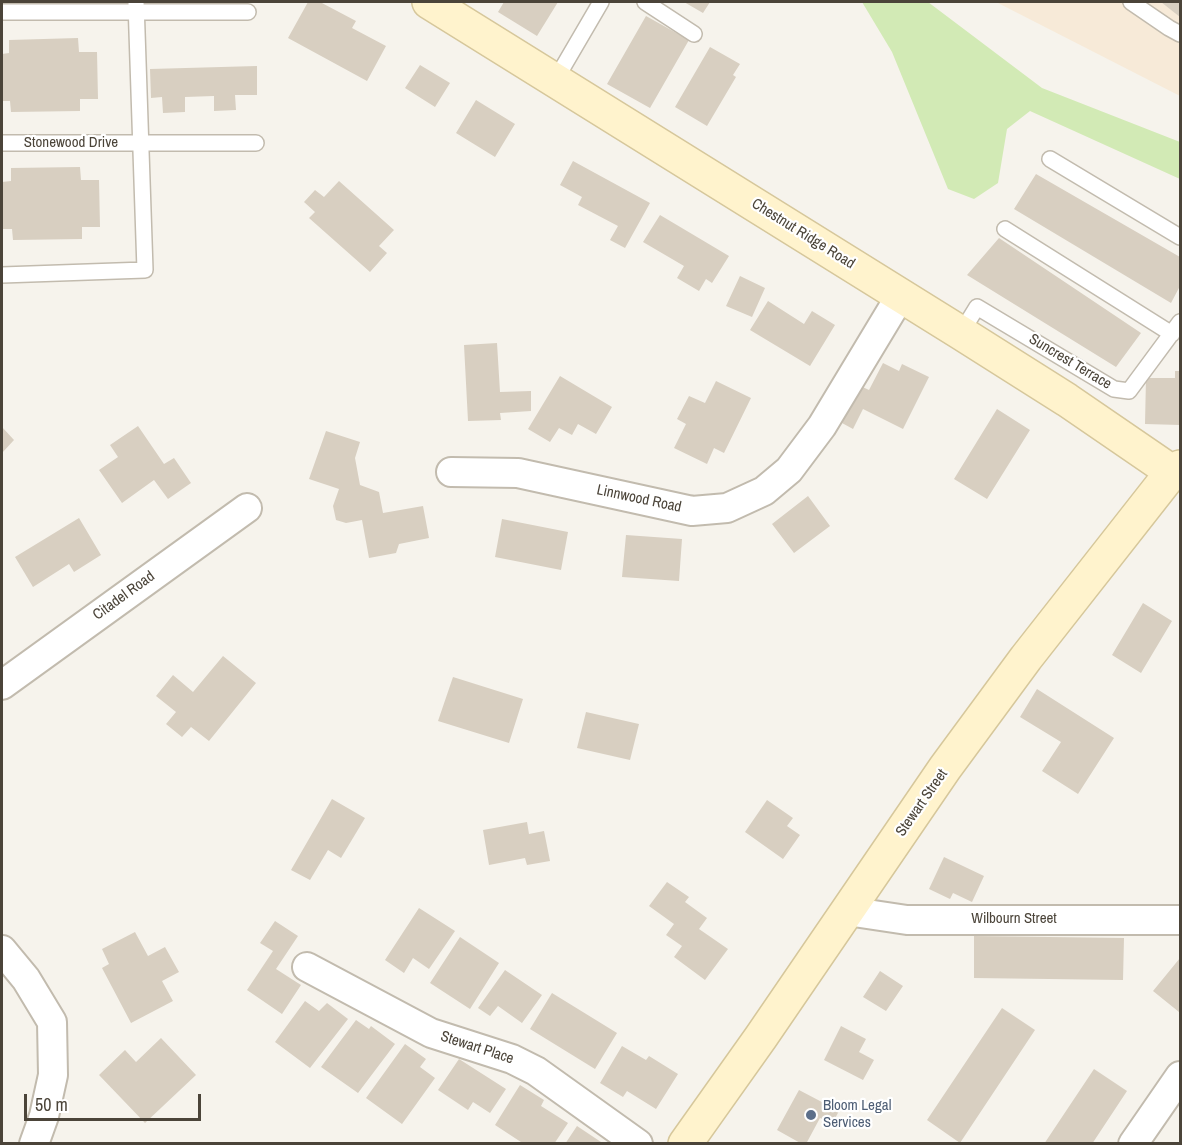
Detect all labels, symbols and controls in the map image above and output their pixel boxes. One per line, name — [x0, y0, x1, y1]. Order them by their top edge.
street label: Stonewood Drive — [24, 134, 118, 152]
street label: Chestnut Ridge Road — [748, 195, 858, 273]
street label: Suncrest Terrace — [1026, 330, 1114, 394]
street label: Linnwood Road — [595, 481, 683, 517]
street label: Citadel Road — [90, 568, 158, 624]
street label: Stewart Street — [892, 766, 952, 840]
street label: Wilbourn Street — [971, 910, 1057, 928]
street label: Stewart Place — [438, 1028, 516, 1068]
scale bar — [27, 1082, 204, 1120]
text: 50 m — [35, 1092, 68, 1117]
place label: Bloom Legal Services — [823, 1097, 891, 1132]
marker: Bloom Legal Services — [804, 1108, 818, 1122]

